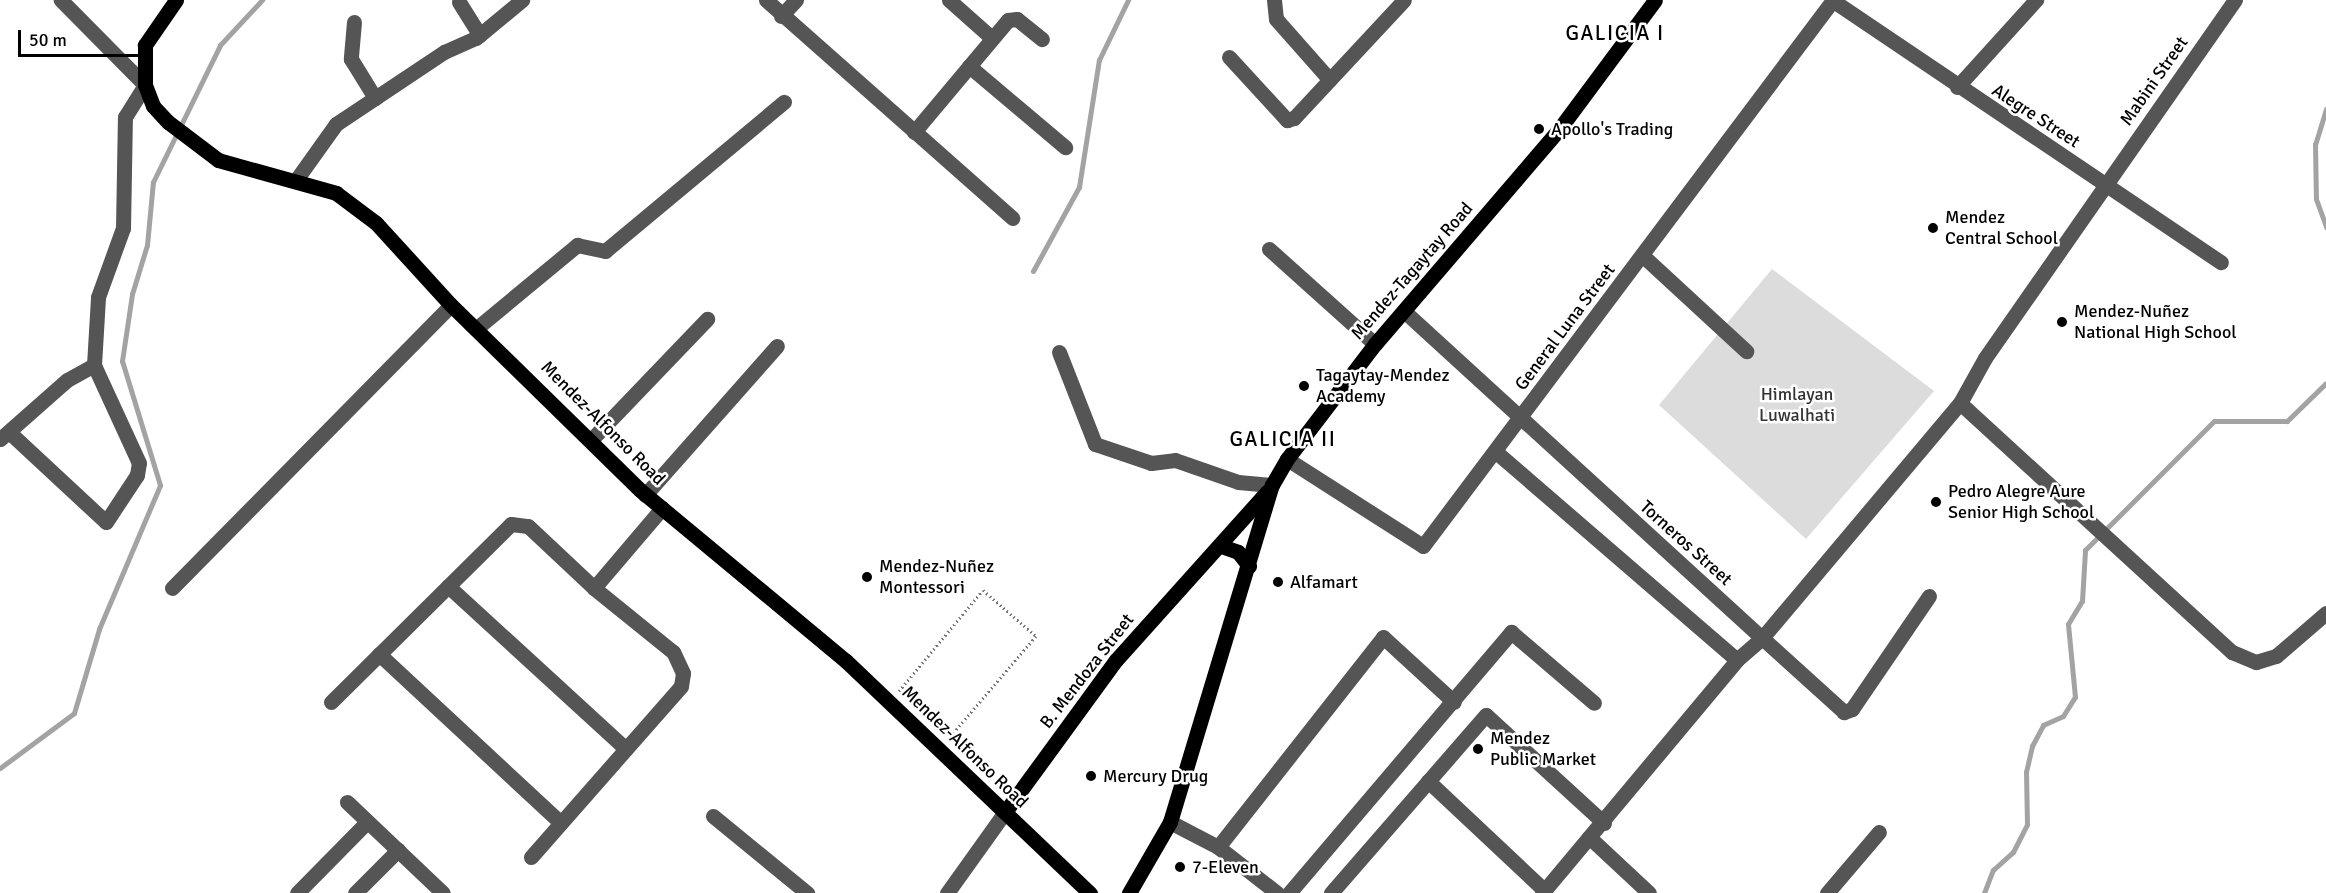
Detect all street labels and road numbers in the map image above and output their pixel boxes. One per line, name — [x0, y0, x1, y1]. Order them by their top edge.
street label: Mabini Street — [2115, 32, 2193, 130]
street label: Alegre Street — [1988, 80, 2084, 152]
street label: Mendez-Tagaytay Road — [1347, 198, 1477, 344]
street label: General Luna Street — [1510, 259, 1620, 395]
street label: Mendez-Alfonso Road — [536, 356, 670, 490]
street label: Torneros Street — [1635, 496, 1737, 590]
street label: B. Mendoza Street — [1036, 609, 1138, 733]
street label: Mendez-Alfonso Road — [898, 681, 1032, 813]

